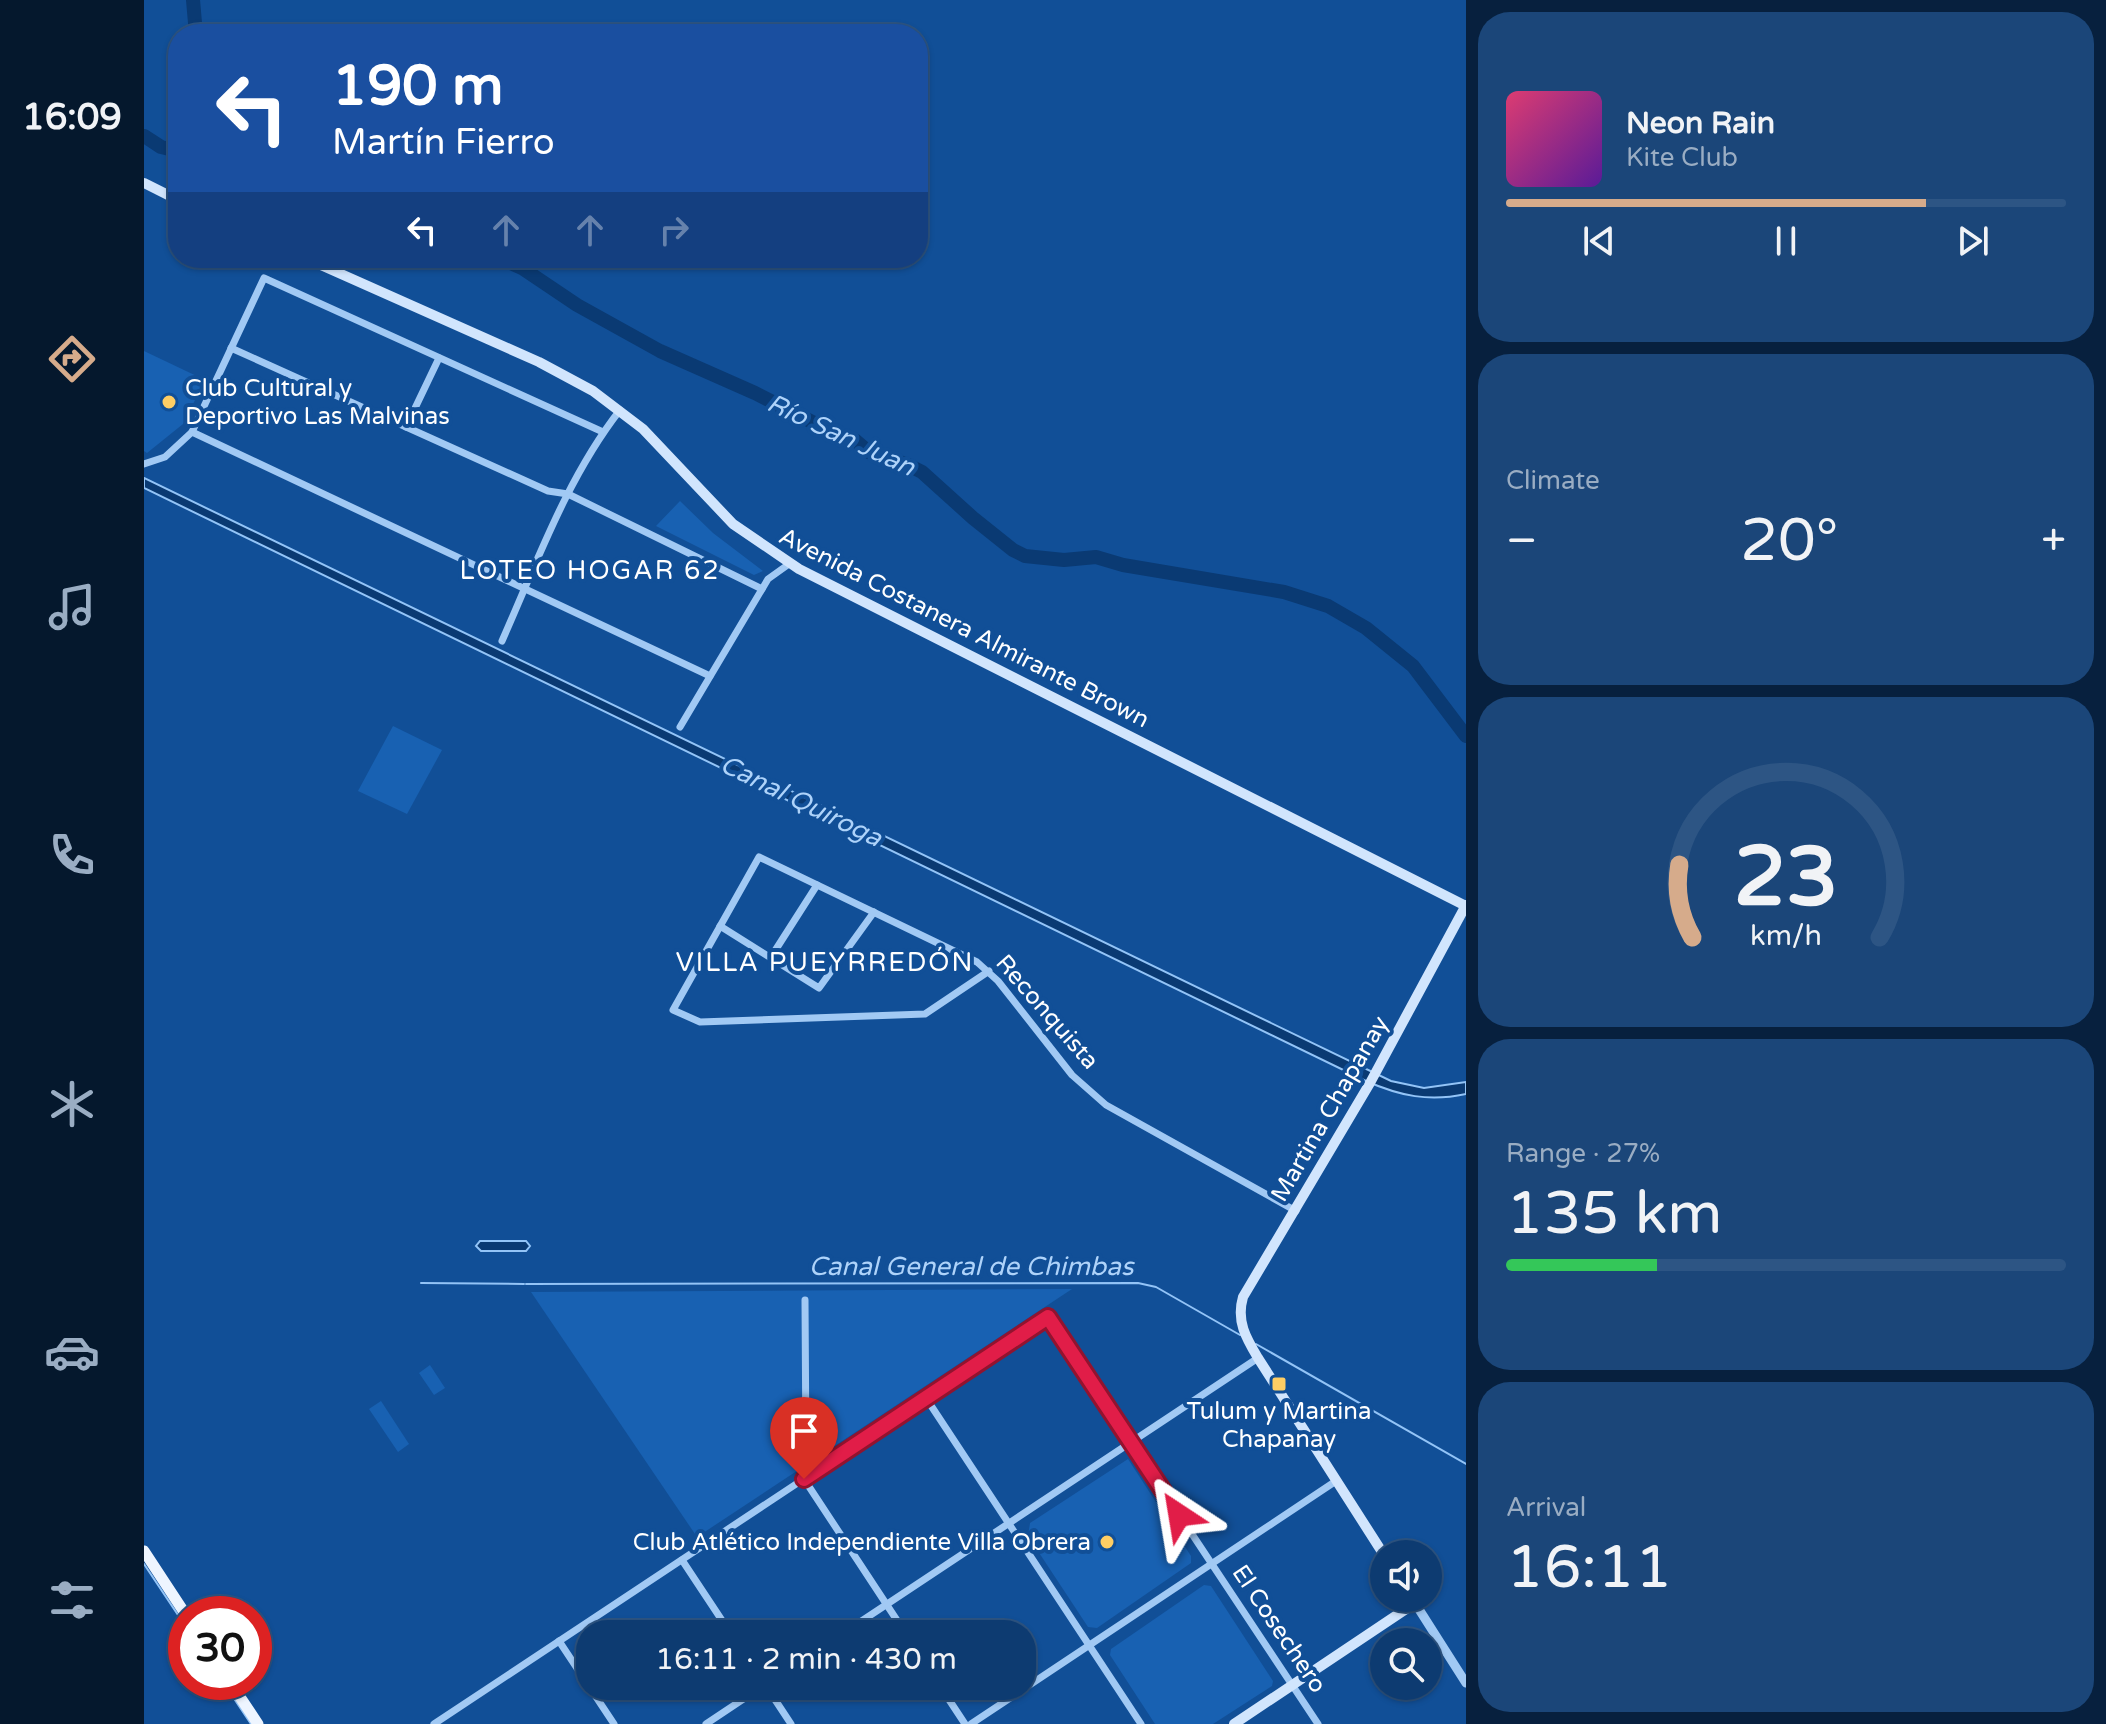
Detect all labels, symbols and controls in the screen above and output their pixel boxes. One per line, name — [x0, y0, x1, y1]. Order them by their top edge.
text: 190 m — [332, 53, 503, 120]
icon: left — [200, 56, 304, 160]
text: 16:09 — [22, 96, 122, 139]
text: Neon Rain — [1626, 105, 1775, 142]
text: Martín Fierro — [332, 121, 555, 164]
text: Kite Club — [1626, 142, 1738, 173]
icon: left — [400, 208, 444, 252]
icon: ahead — [484, 208, 528, 252]
icon: ahead — [568, 208, 612, 252]
icon: right — [652, 208, 696, 252]
icon: previous — [1577, 219, 1621, 263]
icon: pause — [1764, 219, 1808, 263]
icon: next — [1951, 219, 1995, 263]
icon: directions — [44, 331, 100, 387]
place label: Club Cultural y Deportivo Las Malvinas — [185, 374, 450, 431]
water label: Río San Juan — [762, 387, 921, 483]
marker: Club Cultural y Deportivo Las Malvinas — [160, 393, 178, 411]
text: Climate — [1506, 465, 1600, 496]
text: 20° — [1740, 505, 1838, 577]
text: − — [1506, 515, 1537, 568]
text: + — [2041, 515, 2066, 568]
street label: Avenida Costanera Almirante Brown — [774, 522, 1154, 734]
district label: LOTEO HOGAR 62 — [459, 555, 721, 586]
icon: music — [44, 579, 100, 635]
water label: Canal Quiroga — [715, 748, 888, 854]
icon: phone — [44, 827, 100, 883]
text: 23 — [1734, 828, 1838, 928]
text: km/h — [1750, 919, 1822, 953]
district label: VILLA PUEYRREDÓN — [676, 946, 974, 978]
street label: Reconquista — [989, 949, 1105, 1075]
street label: Martina Chapanay — [1265, 1011, 1395, 1207]
icon: climate — [44, 1076, 100, 1132]
text: Range · 27% — [1506, 1138, 1660, 1169]
text: 135 km — [1506, 1178, 1722, 1250]
water label: Canal General de Chimbas — [809, 1251, 1135, 1282]
icon: car — [44, 1324, 100, 1380]
marker: Tulum y Martina Chapanay — [1270, 1375, 1288, 1393]
pin — [770, 1397, 838, 1479]
place label: Tulum y Martina Chapanay — [1187, 1397, 1371, 1454]
icon: arrive — [782, 1409, 826, 1453]
position arrow — [1137, 1473, 1221, 1557]
text: Arrival — [1506, 1492, 1586, 1523]
place label: Club Atlético Independiente Villa Obrera — [633, 1528, 1091, 1557]
text: 16:11 — [1506, 1532, 1672, 1604]
marker: Club Atlético Independiente Villa Obrera — [1098, 1533, 1116, 1551]
map controls — [1370, 1540, 1442, 1700]
button: sound — [1370, 1540, 1442, 1612]
street label: El Cosechero — [1226, 1560, 1332, 1698]
icon: filters — [44, 1572, 100, 1628]
speed limit sign: 30 — [168, 1596, 272, 1700]
button: search — [1370, 1628, 1442, 1700]
text: 16:11 · 2 min · 430 m — [655, 1641, 957, 1678]

